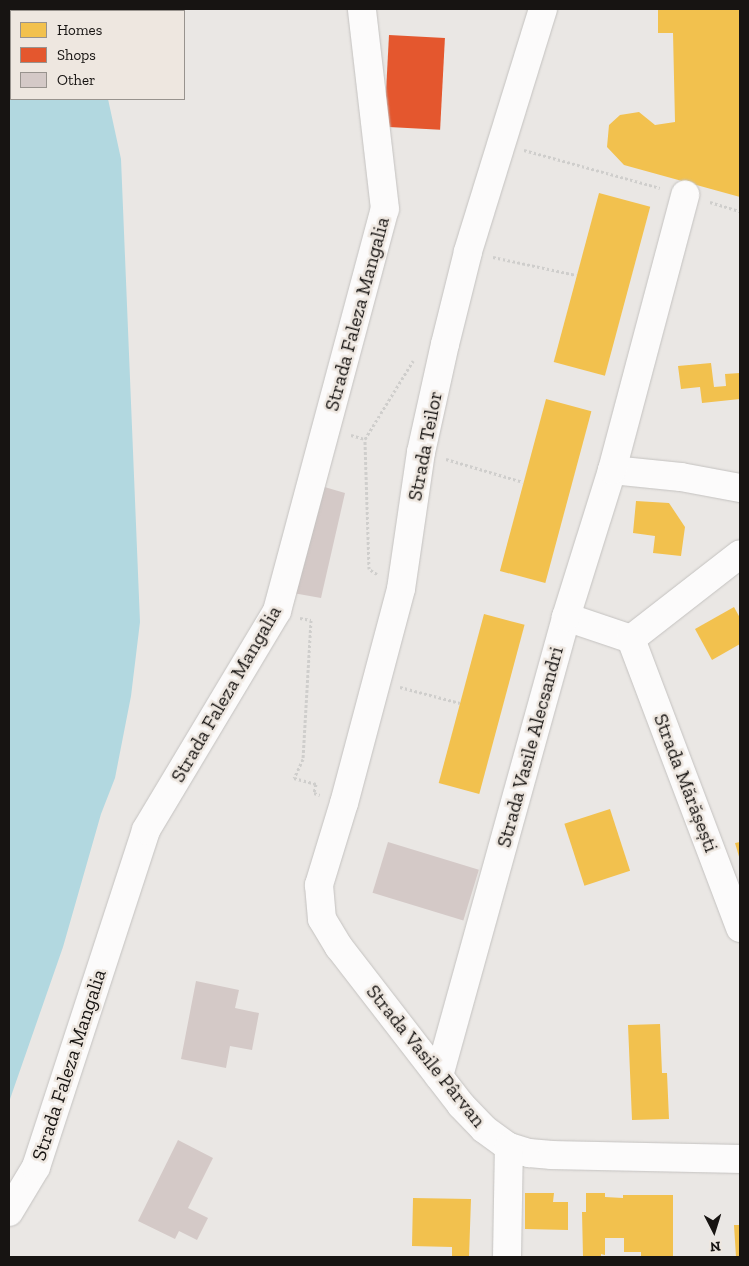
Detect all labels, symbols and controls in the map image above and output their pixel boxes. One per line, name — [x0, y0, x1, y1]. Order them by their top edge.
legend — [10, 10, 185, 100]
text: Homes — [57, 21, 102, 39]
text: Shops — [57, 46, 96, 64]
text: Other — [57, 71, 95, 89]
street label: Strada Faleza Mangalia — [320, 214, 394, 414]
street label: Strada Teilor — [403, 389, 447, 503]
street label: Strada Faleza Mangalia — [166, 601, 286, 787]
street label: Strada Vasile Alecsandri — [491, 643, 569, 851]
street label: Strada Mărășești — [649, 710, 723, 856]
street label: Strada Faleza Mangalia — [27, 966, 111, 1164]
street label: Strada Vasile Pârvan — [361, 980, 491, 1132]
north arrow — [689, 1206, 739, 1256]
text: N — [709, 1238, 721, 1255]

